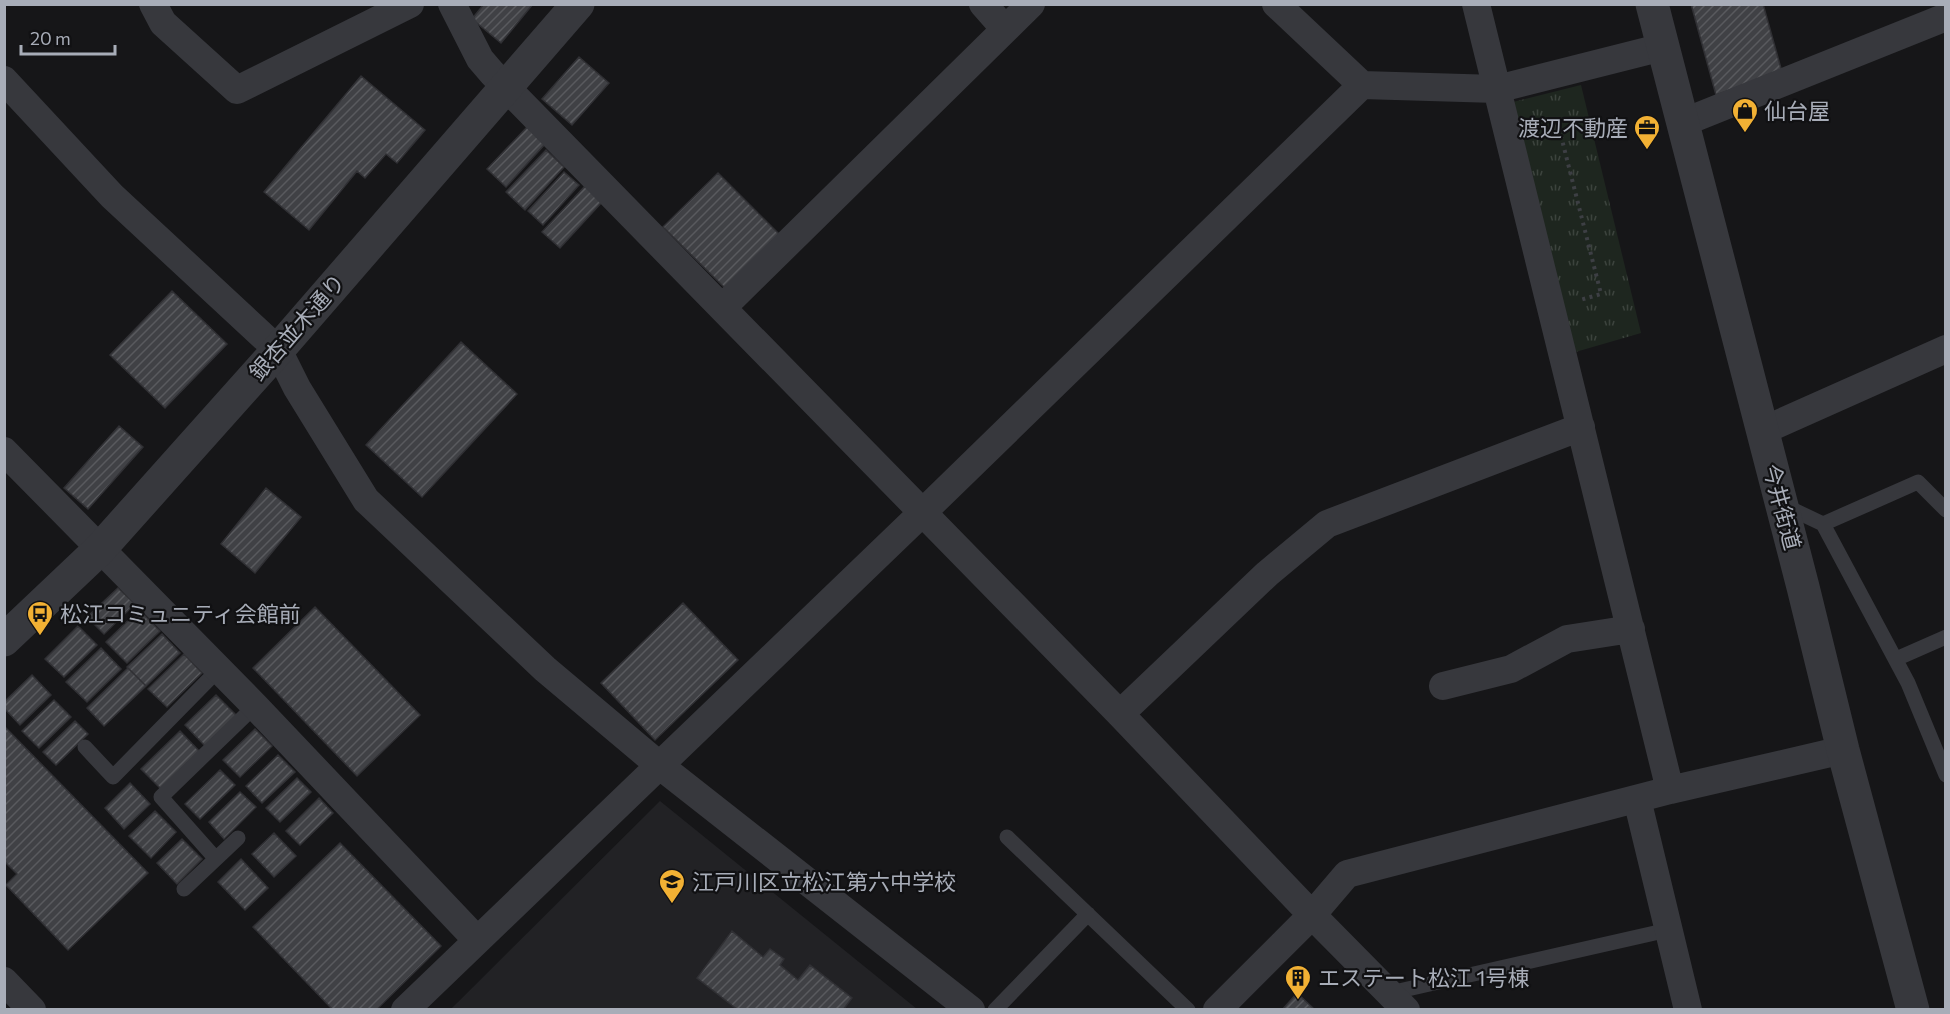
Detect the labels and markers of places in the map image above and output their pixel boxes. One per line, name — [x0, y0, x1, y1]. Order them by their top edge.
shop icon: 仙台屋 — [1730, 96, 1760, 134]
place label: 仙台屋 — [1764, 97, 1830, 124]
office icon: 渡辺不動産 — [1632, 113, 1662, 151]
place label: 渡辺不動産 — [1518, 114, 1628, 141]
bus stop icon: 松江コミュニティ会館前 — [25, 599, 55, 637]
place label: 松江コミュニティ会館前 — [60, 600, 301, 627]
school or university icon: 江戸川区立松江第六中学校 — [657, 867, 687, 905]
place label: 江戸川区立松江第六中学校 — [692, 868, 956, 895]
building icon: エステート松江 1号棟 — [1283, 963, 1313, 1001]
place label: エステート松江 1号棟 — [1318, 964, 1530, 991]

